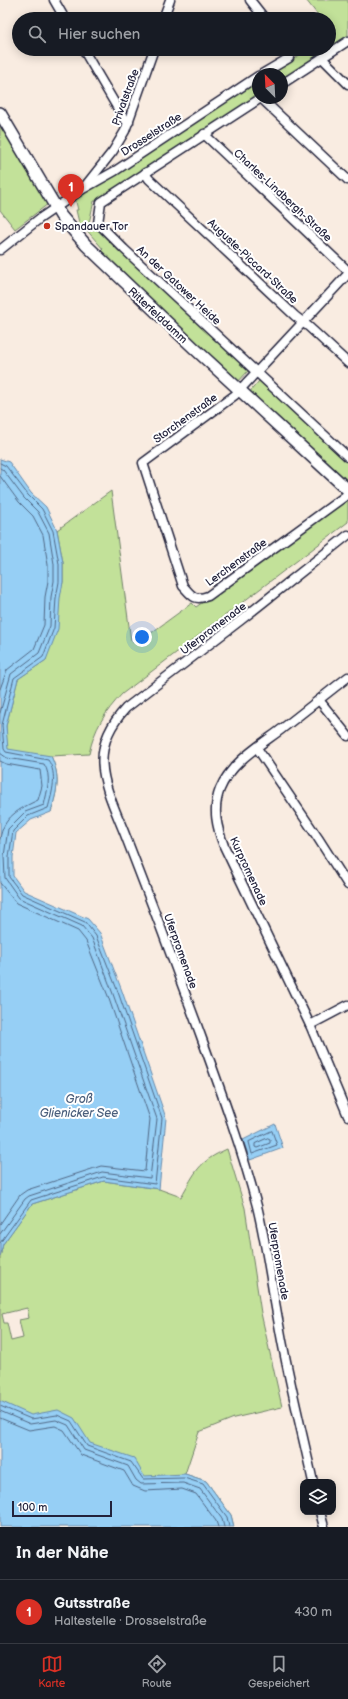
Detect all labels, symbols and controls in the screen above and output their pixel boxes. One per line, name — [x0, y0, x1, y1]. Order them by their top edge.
search box — [12, 12, 336, 56]
icon: search — [26, 23, 48, 45]
text: Hier suchen — [58, 25, 140, 44]
street label: Privatstraße — [109, 67, 142, 127]
north arrow — [252, 68, 288, 104]
street label: Drosselstraße — [119, 110, 184, 159]
street label: Charles-Lindbergh-Straße — [231, 146, 335, 245]
pin: 1 — [58, 174, 84, 207]
street label: Auguste-Piccard-Straße — [205, 216, 301, 307]
place label: Spandauer Tor — [55, 220, 129, 233]
marker: Spandauer Tor — [42, 221, 52, 231]
street label: An der Gatower Heide — [134, 243, 224, 328]
street label: Ritterfelddamm — [125, 285, 190, 346]
street label: Storchenstraße — [151, 391, 220, 446]
street label: Lerchenstraße — [203, 536, 270, 589]
street label: Uferpromenade — [178, 599, 249, 657]
your location — [132, 627, 152, 647]
street label: Kurpromenade — [227, 835, 270, 908]
street label: Uferpromenade — [161, 912, 200, 991]
water label: Groß Glienicker See — [40, 1092, 118, 1121]
street label: Uferpromenade — [265, 1221, 292, 1301]
map controls — [300, 1479, 336, 1515]
button: layers — [300, 1479, 336, 1515]
scale bar — [12, 1499, 112, 1518]
text: 100 m — [18, 1501, 47, 1514]
text: In der Nähe — [16, 1543, 109, 1563]
text: Gutsstraße — [54, 1594, 130, 1613]
text: 1 — [26, 1604, 32, 1620]
text: 430 m — [294, 1604, 332, 1620]
text: Haltestelle · Drosselstraße — [54, 1613, 207, 1629]
tab: Karte — [38, 1653, 65, 1690]
tab: Route — [142, 1653, 171, 1690]
tab: Gespeichert — [248, 1653, 310, 1690]

